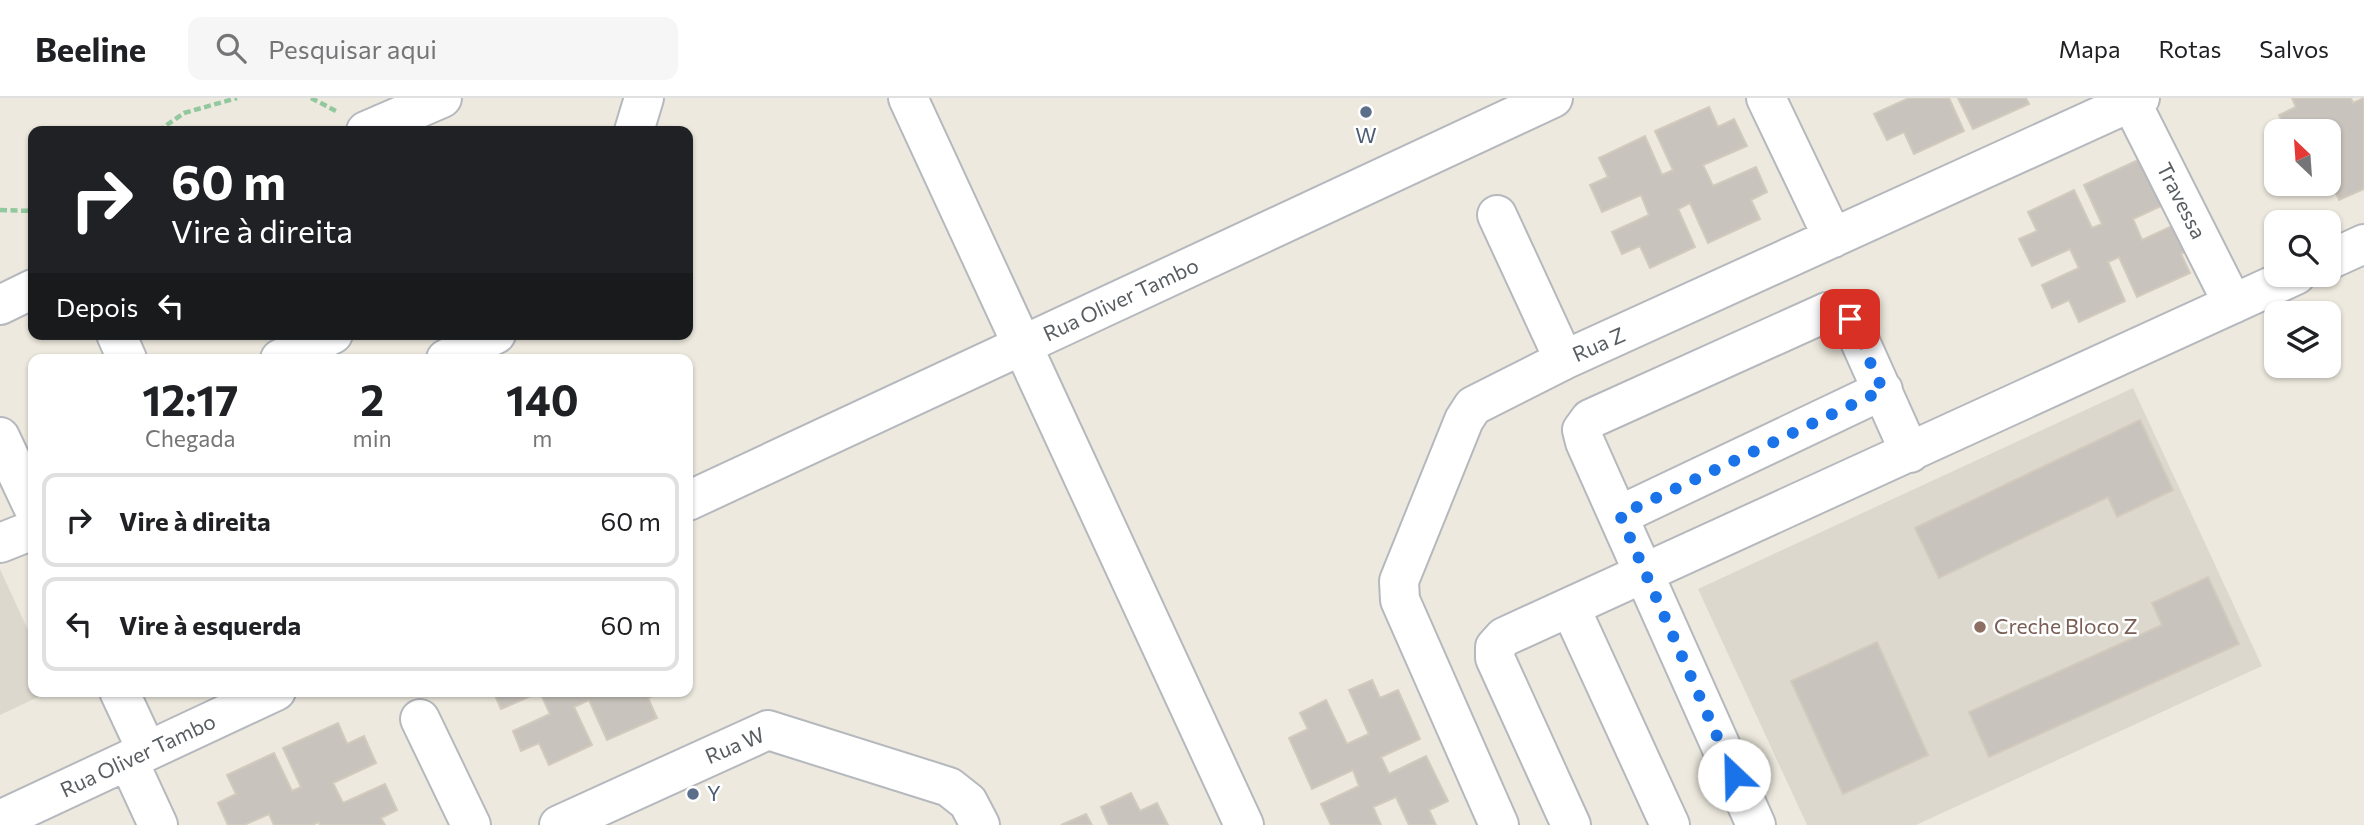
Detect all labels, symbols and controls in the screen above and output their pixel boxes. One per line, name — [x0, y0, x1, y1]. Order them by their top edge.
search box — [188, 17, 678, 80]
text: Beeline — [35, 28, 146, 69]
icon: search — [212, 29, 250, 67]
text: Pesquisar aqui — [268, 33, 437, 64]
text: Mapa — [2059, 34, 2121, 63]
text: Rotas — [2159, 34, 2221, 63]
text: Salvos — [2259, 34, 2329, 63]
marker: W — [1358, 104, 1374, 120]
north arrow — [2264, 119, 2342, 196]
map controls — [2264, 119, 2341, 378]
place label: W — [1355, 122, 1377, 147]
text: 60 m — [171, 150, 286, 210]
icon: right — [56, 154, 147, 245]
street label: Travessa — [2153, 158, 2212, 243]
text: Vire à direita — [171, 210, 353, 250]
button: search — [2264, 210, 2341, 287]
street label: Rua Oliver Tambo — [1039, 252, 1202, 346]
icon: left — [152, 287, 190, 325]
pin — [1820, 289, 1880, 349]
text: Depois — [56, 291, 138, 322]
icon: arrive — [1831, 300, 1869, 338]
button: layers — [2264, 301, 2341, 378]
street label: Rua Z — [1568, 321, 1629, 366]
text: 12:17 — [142, 373, 238, 425]
text: 2 — [360, 373, 384, 425]
text: 140 — [506, 373, 579, 425]
text: Chegada — [145, 424, 236, 452]
text: min — [353, 424, 392, 452]
text: m — [532, 424, 552, 452]
icon: right — [60, 501, 98, 539]
text: Vire à direita — [119, 505, 271, 536]
text: 60 m — [601, 505, 661, 536]
icon: left — [60, 605, 98, 643]
text: Vire à esquerda — [119, 609, 301, 640]
text: 60 m — [601, 609, 661, 640]
place label: Creche Bloco Z — [1994, 613, 2138, 638]
marker: Creche Bloco Z — [1972, 619, 1988, 635]
street label: Rua Oliver Tambo — [56, 708, 219, 802]
street label: Rua W — [701, 721, 768, 768]
position arrow — [1697, 738, 1771, 812]
place label: Y — [707, 780, 721, 805]
marker: Y — [685, 786, 701, 802]

